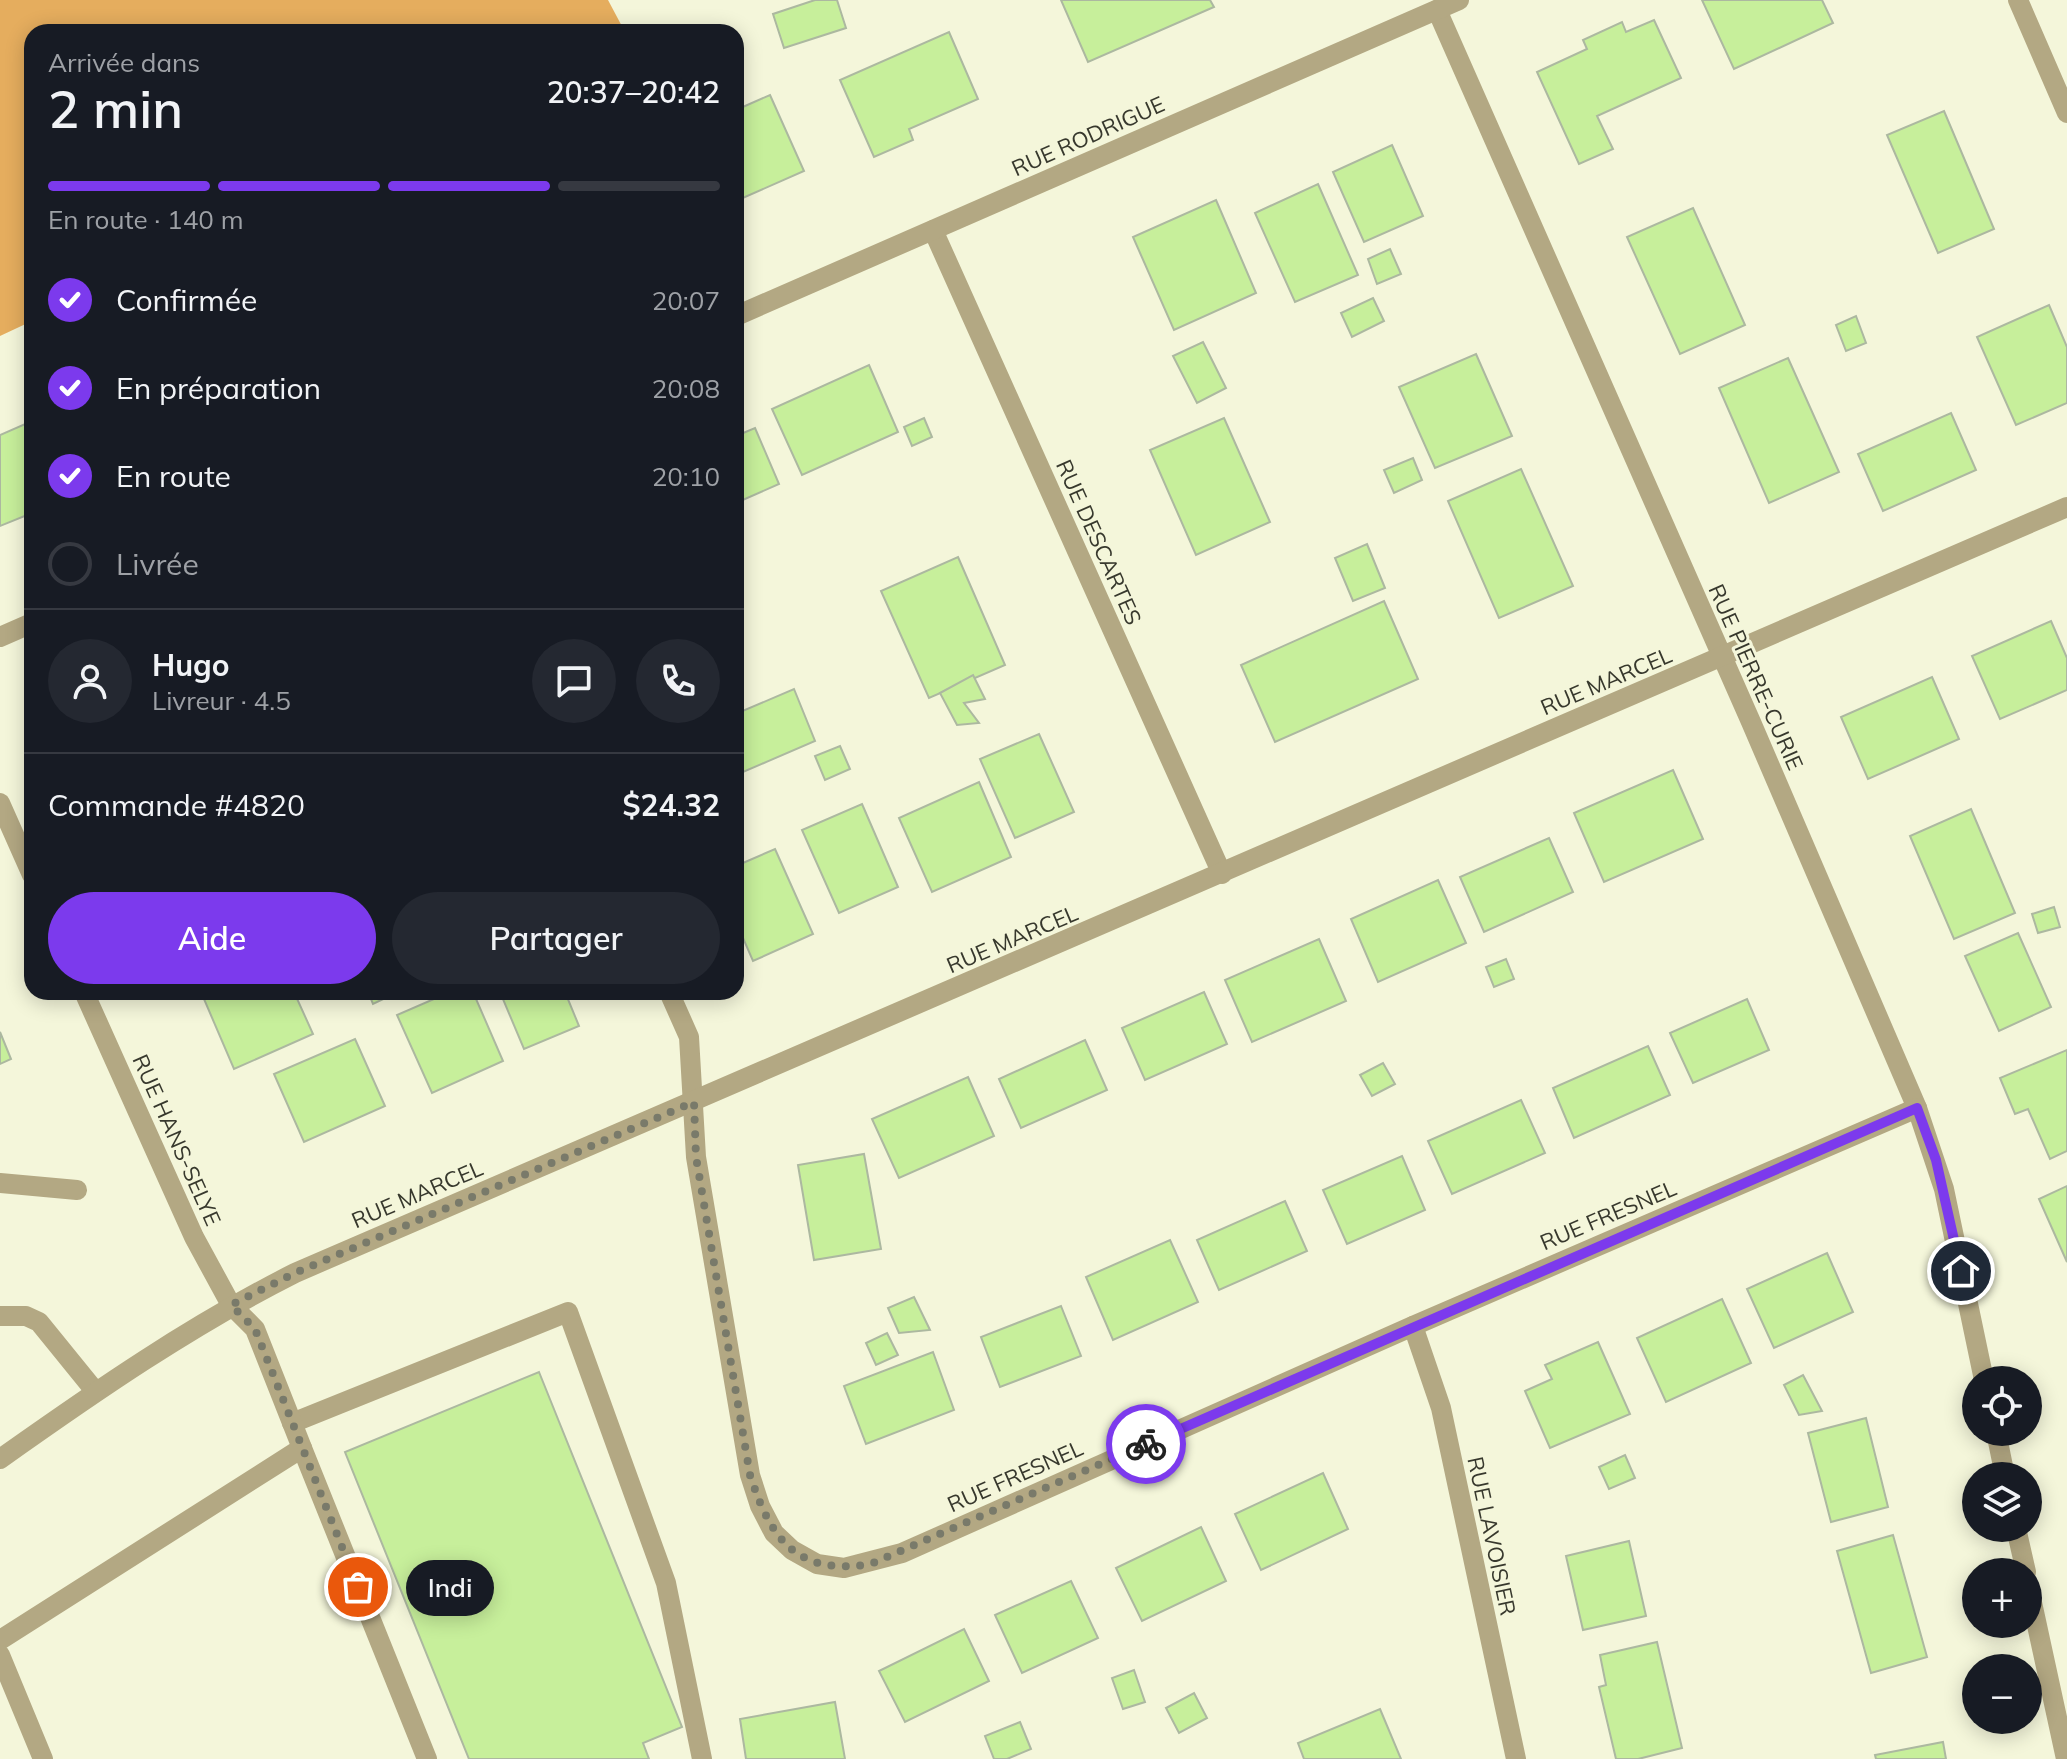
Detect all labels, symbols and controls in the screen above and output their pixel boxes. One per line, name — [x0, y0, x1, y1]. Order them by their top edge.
text: Arrivée dans — [48, 46, 200, 79]
text: 20:37–20:42 — [547, 73, 720, 111]
text: 2 min — [48, 76, 183, 141]
street label: RUE RODRIGUE — [1007, 90, 1169, 182]
text: En route · 140 m — [48, 203, 244, 236]
icon: check — [48, 278, 92, 322]
text: Confirmée — [116, 281, 257, 319]
text: 20:07 — [652, 284, 720, 317]
icon: check — [48, 366, 92, 410]
text: En préparation — [116, 369, 321, 407]
text: 20:08 — [652, 372, 720, 405]
icon: check — [48, 454, 92, 498]
street label: RUE DESCARTES — [1050, 455, 1148, 629]
text: En route — [116, 457, 231, 495]
text: 20:10 — [652, 460, 720, 493]
text: Livrée — [116, 545, 199, 583]
street label: RUE PIERRE-CURIE — [1702, 580, 1810, 774]
button: person — [48, 639, 132, 723]
button: chat — [532, 639, 616, 723]
button: phone — [636, 639, 720, 723]
street label: RUE MARCEL — [1536, 641, 1676, 721]
text: Hugo — [152, 646, 230, 684]
text: Livreur · 4.5 — [152, 684, 291, 717]
text: Commande #4820 — [48, 786, 305, 824]
text: $24.32 — [623, 786, 720, 824]
button: Aide — [48, 892, 376, 984]
button: Partager — [392, 892, 720, 984]
street label: RUE MARCEL — [942, 899, 1082, 979]
street label: RUE HANS-SELYE — [127, 1050, 227, 1230]
street label: RUE MARCEL — [347, 1154, 487, 1234]
street label: RUE FRESNEL — [1536, 1174, 1680, 1256]
pin — [1927, 1237, 1995, 1305]
icon: home — [1939, 1249, 1983, 1293]
map controls — [1962, 1366, 2042, 1734]
button: locate — [1962, 1366, 2042, 1446]
courier — [1106, 1404, 1186, 1484]
icon: bike — [1124, 1422, 1168, 1466]
street label: RUE FRESNEL — [943, 1434, 1087, 1518]
street label: RUE LAVOISIER — [1461, 1454, 1523, 1618]
button: layers — [1962, 1462, 2042, 1542]
pin — [324, 1553, 392, 1621]
button: + — [1962, 1558, 2042, 1638]
callout: Indi — [406, 1559, 494, 1615]
icon: bag — [336, 1565, 380, 1609]
text: Indi — [428, 1571, 472, 1604]
button: − — [1962, 1654, 2042, 1734]

